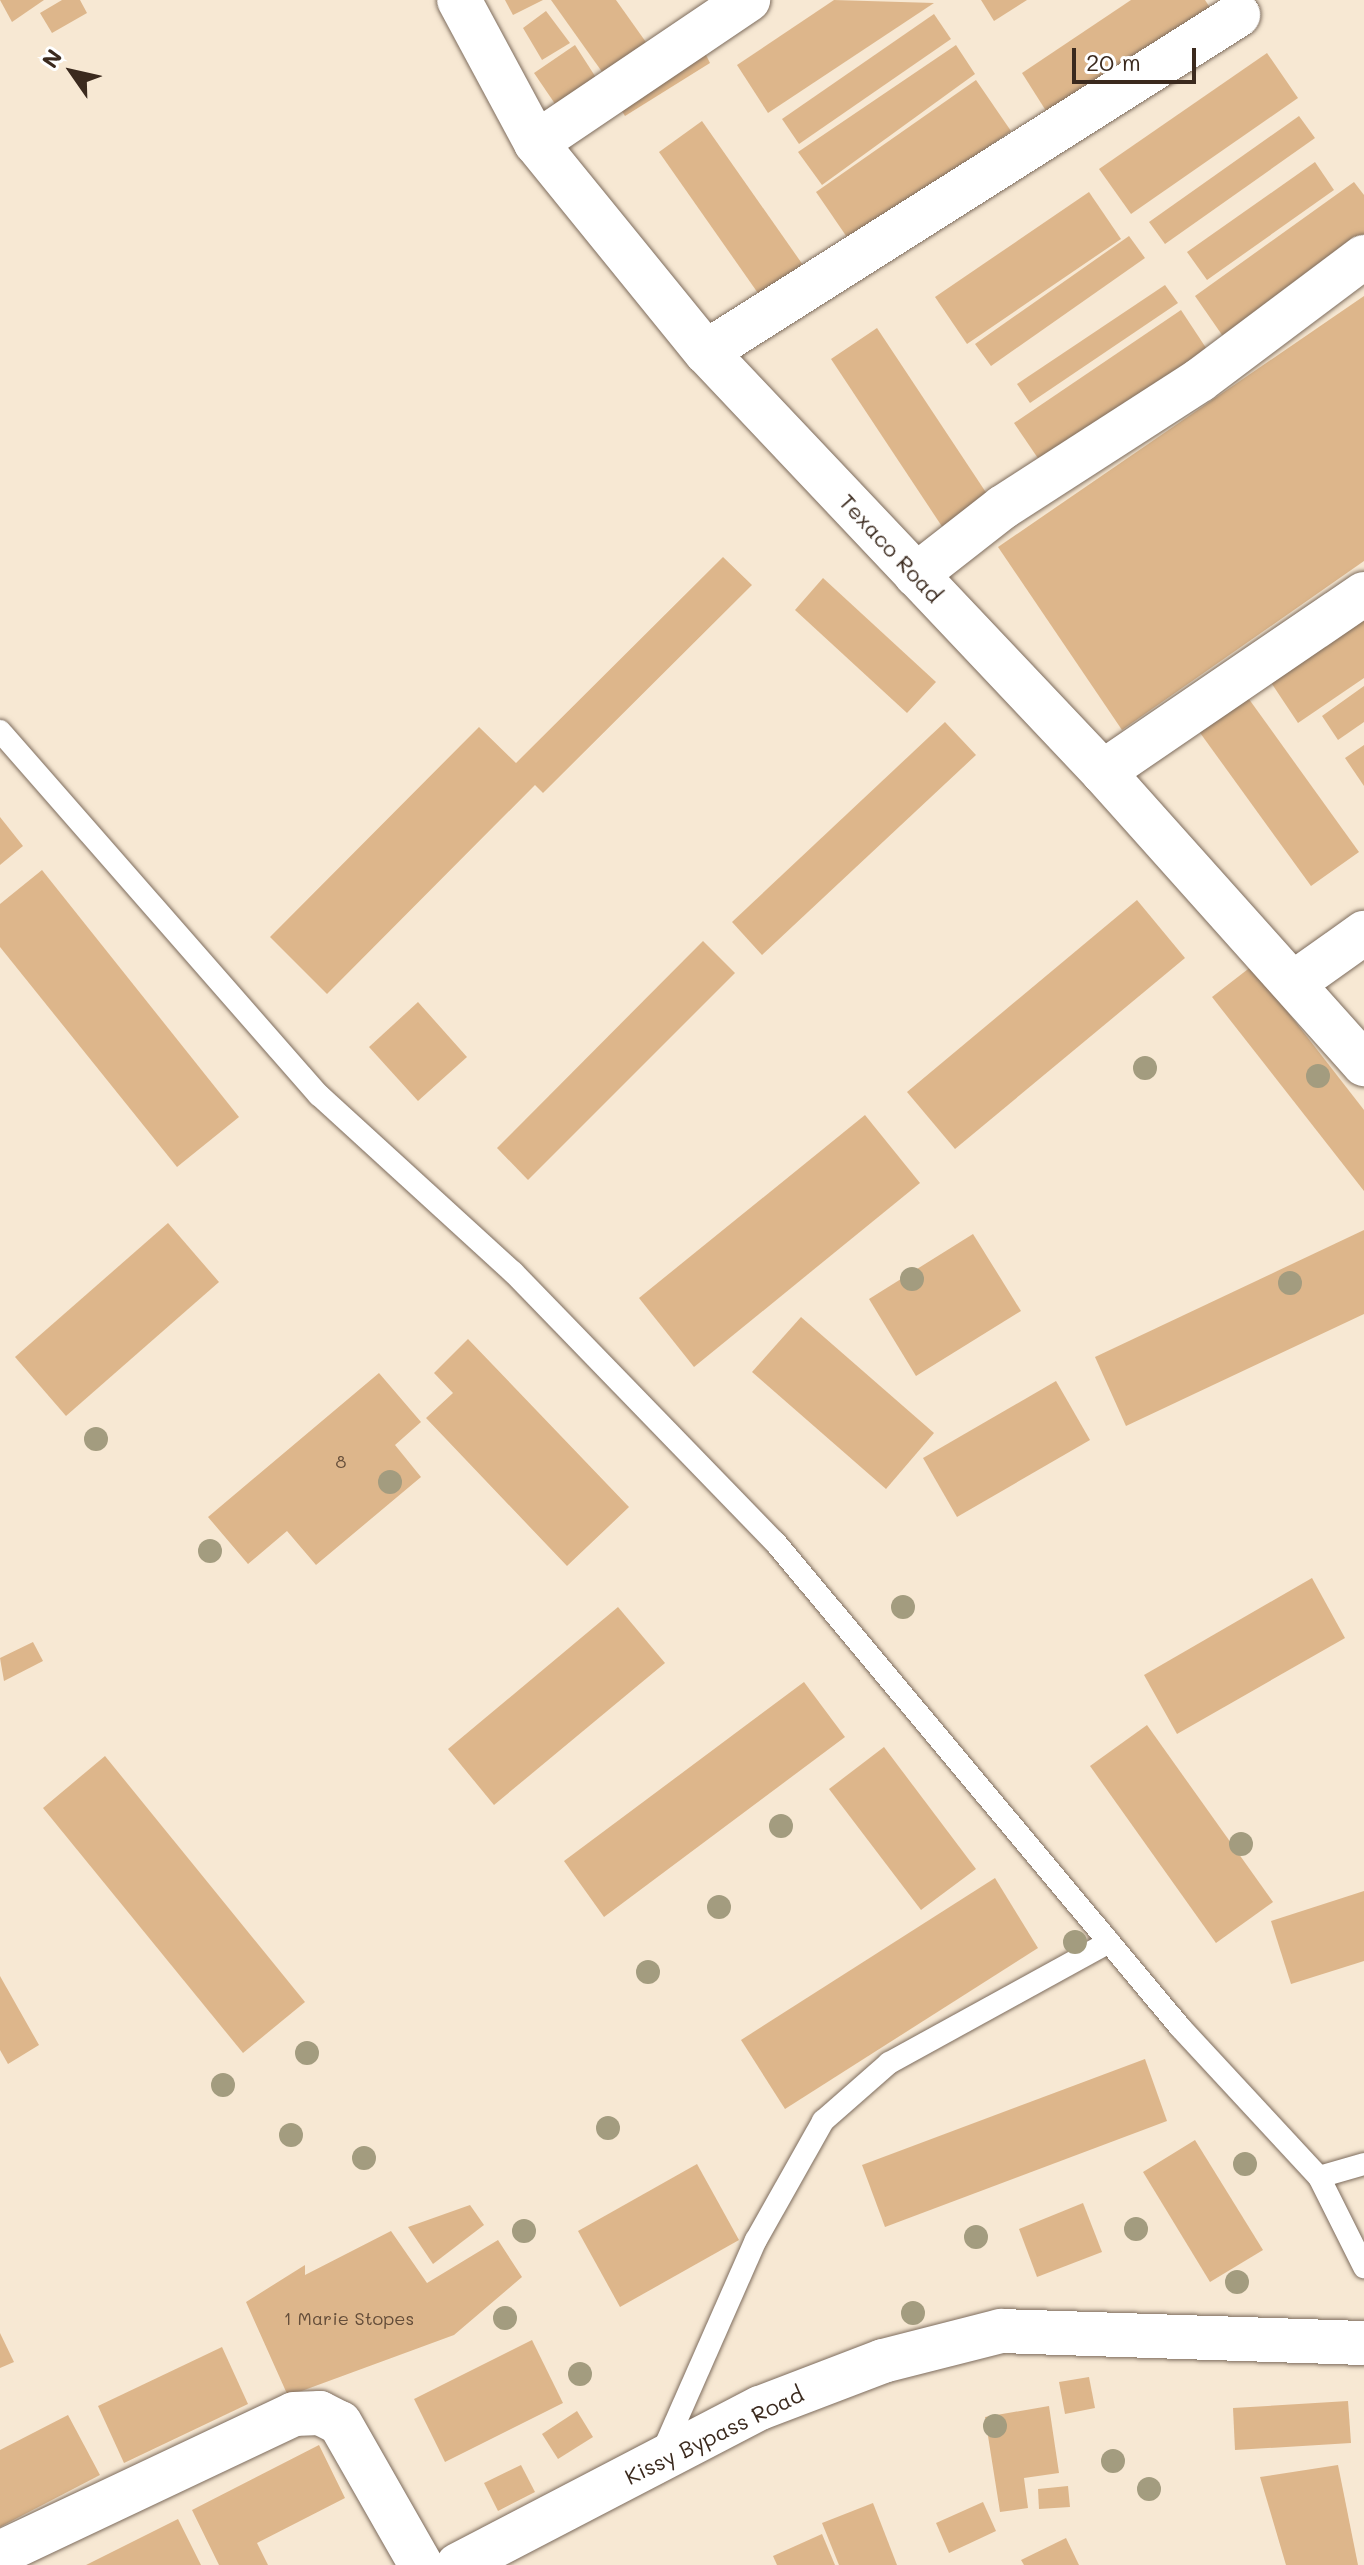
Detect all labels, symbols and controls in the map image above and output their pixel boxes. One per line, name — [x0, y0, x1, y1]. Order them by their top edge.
north arrow — [32, 32, 112, 112]
scale bar — [1076, 32, 1200, 82]
text: N — [35, 43, 68, 73]
text: 20 m — [1086, 46, 1141, 77]
street label: Texaco Road — [834, 488, 948, 608]
house number: 8 — [336, 1450, 346, 1472]
house number: 1 Marie Stopes — [284, 2307, 414, 2329]
street label: Kissy Bypass Road — [620, 2380, 808, 2490]

